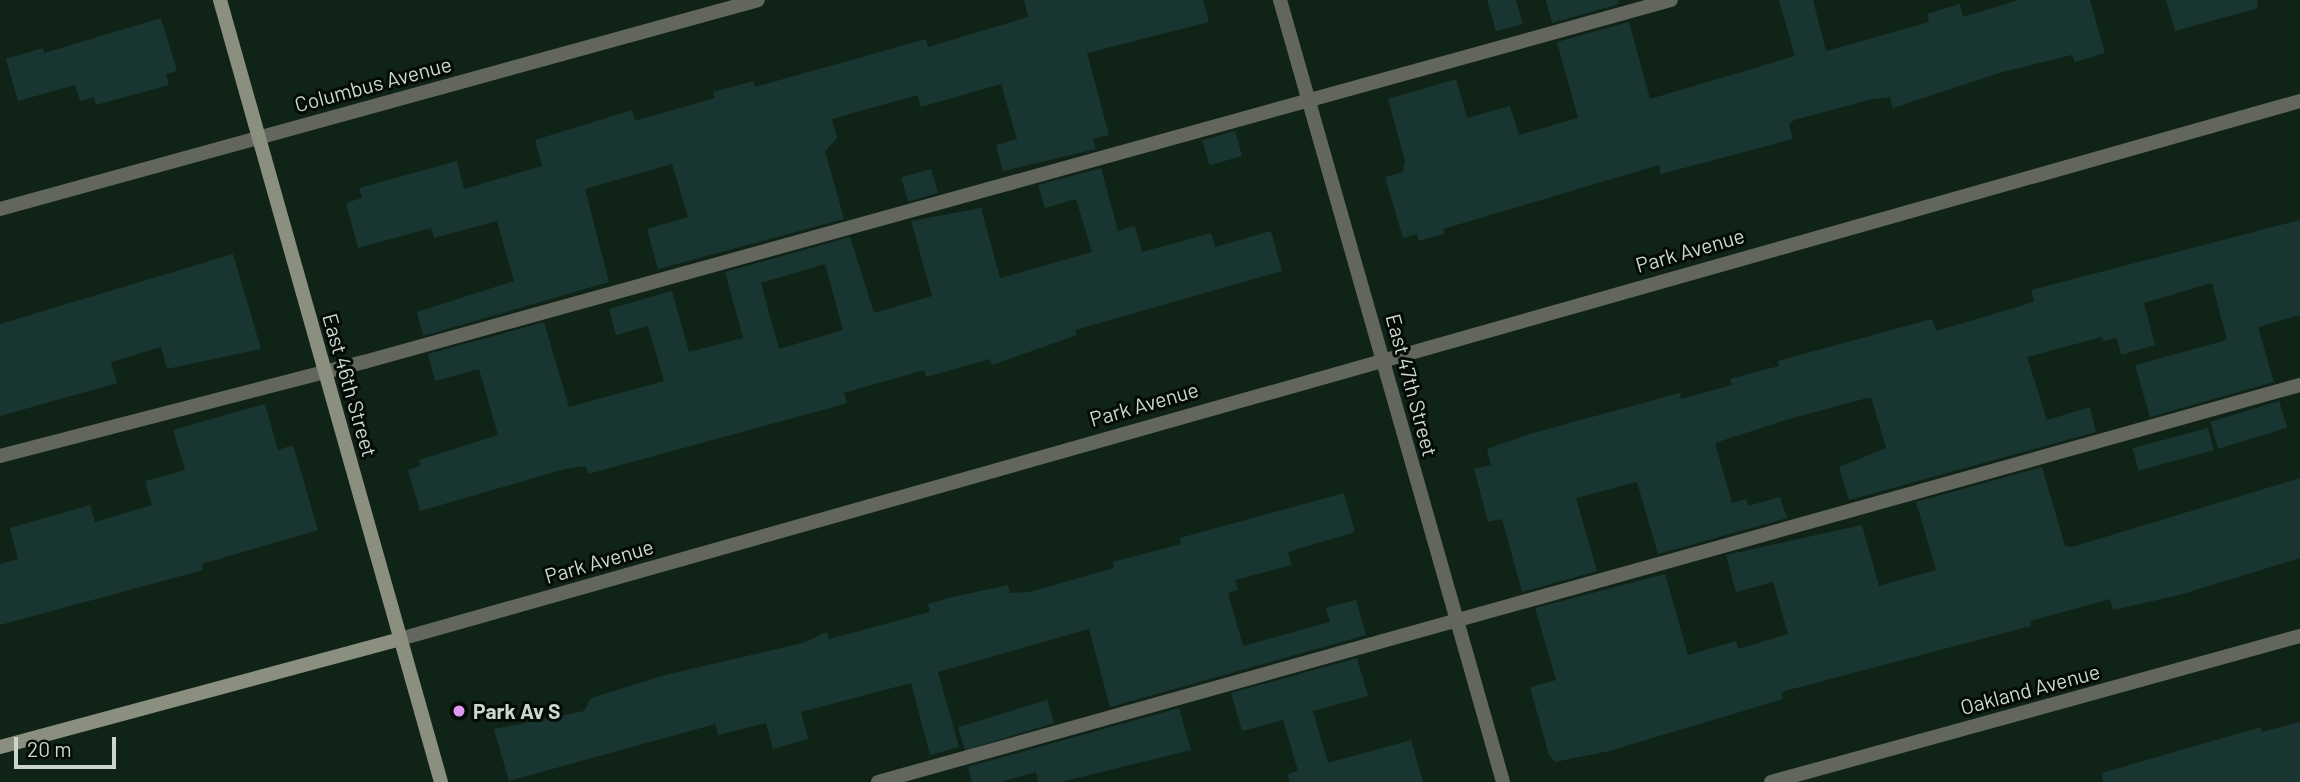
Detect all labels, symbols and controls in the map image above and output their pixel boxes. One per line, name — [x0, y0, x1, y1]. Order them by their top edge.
street label: Columbus Avenue — [292, 51, 454, 117]
street label: Park Avenue — [1633, 222, 1747, 278]
street label: East 46th Street — [317, 310, 383, 460]
street label: East 47th Street — [1381, 311, 1443, 459]
street label: Park Avenue — [1087, 376, 1201, 432]
street label: Park Avenue — [542, 533, 656, 589]
street label: Oakland Avenue — [1958, 658, 2102, 720]
place label: Park Av S — [473, 698, 561, 724]
marker: Park Av S — [451, 703, 467, 719]
scale bar — [18, 722, 119, 766]
text: 20 m — [27, 736, 72, 761]

